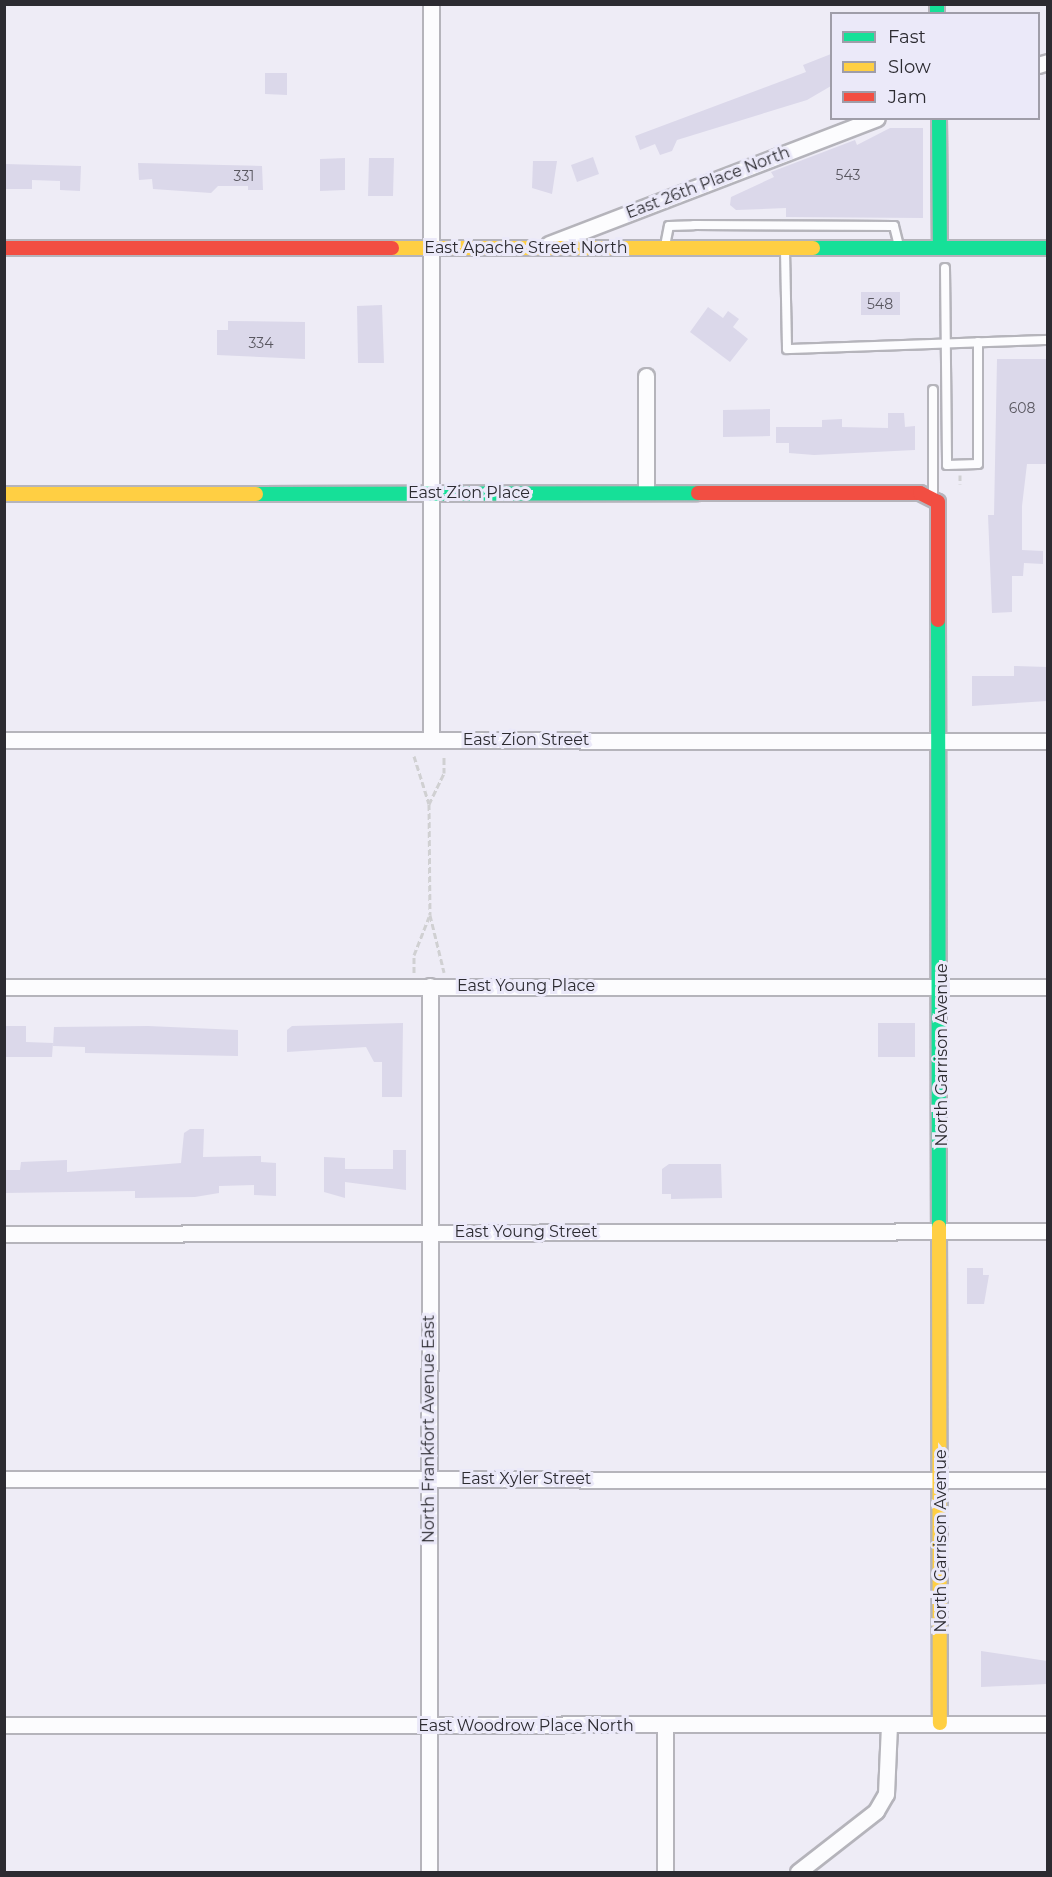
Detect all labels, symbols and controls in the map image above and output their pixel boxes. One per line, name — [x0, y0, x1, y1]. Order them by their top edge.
legend — [830, 12, 1040, 120]
text: Fast — [888, 26, 926, 48]
text: Slow — [888, 56, 931, 78]
text: Jam — [888, 86, 927, 108]
street label: East 26th Place North — [623, 143, 793, 223]
house number: 543 — [836, 167, 860, 183]
house number: 331 — [234, 168, 254, 184]
street label: East Apache Street North — [424, 238, 628, 258]
house number: 548 — [867, 296, 893, 312]
house number: 334 — [249, 335, 273, 351]
house number: 608 — [1009, 400, 1035, 416]
street label: East Zion Place — [408, 483, 530, 503]
street label: East Zion Street — [463, 730, 589, 750]
street label: North Garrison Avenue — [932, 963, 952, 1147]
street label: East Young Place — [457, 976, 595, 996]
street label: East Young Street — [455, 1222, 597, 1242]
street label: North Frankfort Avenue East — [419, 1315, 439, 1543]
street label: North Garrison Avenue — [931, 1449, 951, 1633]
street label: East Xyler Street — [461, 1469, 591, 1489]
street label: East Woodrow Place North — [418, 1716, 634, 1736]

